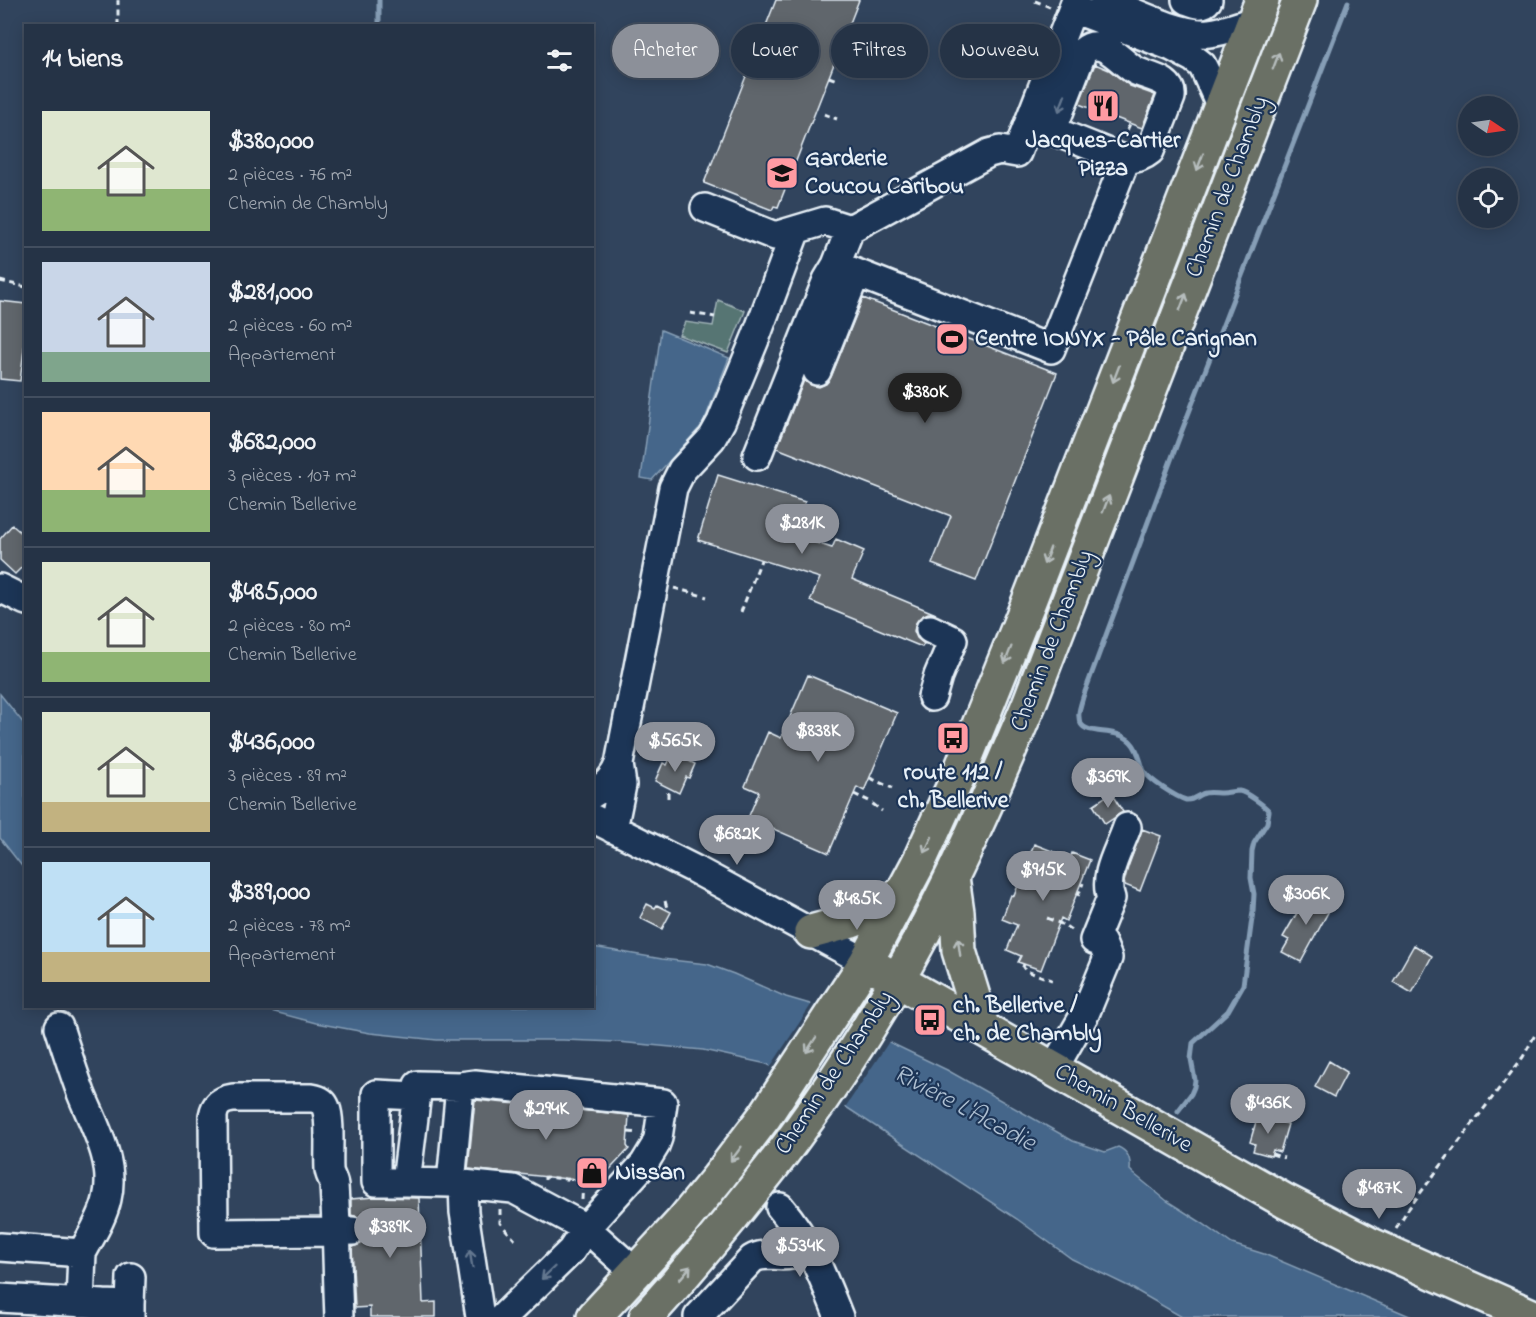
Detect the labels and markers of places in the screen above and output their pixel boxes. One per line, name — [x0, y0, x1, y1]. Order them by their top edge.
restaurant icon: Jacques-Cartier Pizza — [1085, 88, 1121, 124]
place label: Jacques-Cartier Pizza — [1025, 124, 1181, 187]
place label: Garderie Coucou Caribou — [805, 142, 964, 205]
school or university icon: Garderie Coucou Caribou — [764, 155, 800, 191]
sports icon: Centre IONYX - Pôle Carignan — [934, 321, 970, 357]
place label: Centre IONYX - Pôle Carignan — [975, 322, 1257, 358]
pin: $380K — [883, 373, 967, 424]
pin: $281K — [760, 504, 844, 555]
pin: $838K — [776, 712, 860, 763]
bus stop icon: route 112 / ch. Bellerive — [935, 720, 971, 756]
pin: $565K — [633, 722, 717, 773]
place label: route 112 / ch. Bellerive — [897, 756, 1010, 819]
pin: $369K — [1066, 758, 1150, 809]
pin: $682K — [695, 815, 779, 866]
pin: $915K — [1001, 851, 1085, 902]
pin: $306K — [1264, 875, 1348, 926]
pin: $485K — [815, 880, 899, 931]
place label: ch. Bellerive / ch. de Chambly — [953, 989, 1102, 1053]
bus stop icon: ch. Bellerive / ch. de Chambly — [912, 1002, 948, 1038]
pin: $436K — [1226, 1084, 1310, 1135]
pin: $294K — [504, 1090, 588, 1141]
shop icon: Nissan — [574, 1155, 610, 1191]
place label: Nissan — [615, 1156, 685, 1191]
pin: $487K — [1337, 1169, 1421, 1220]
pin: $389K — [348, 1208, 432, 1259]
pin: $534K — [758, 1227, 842, 1278]

